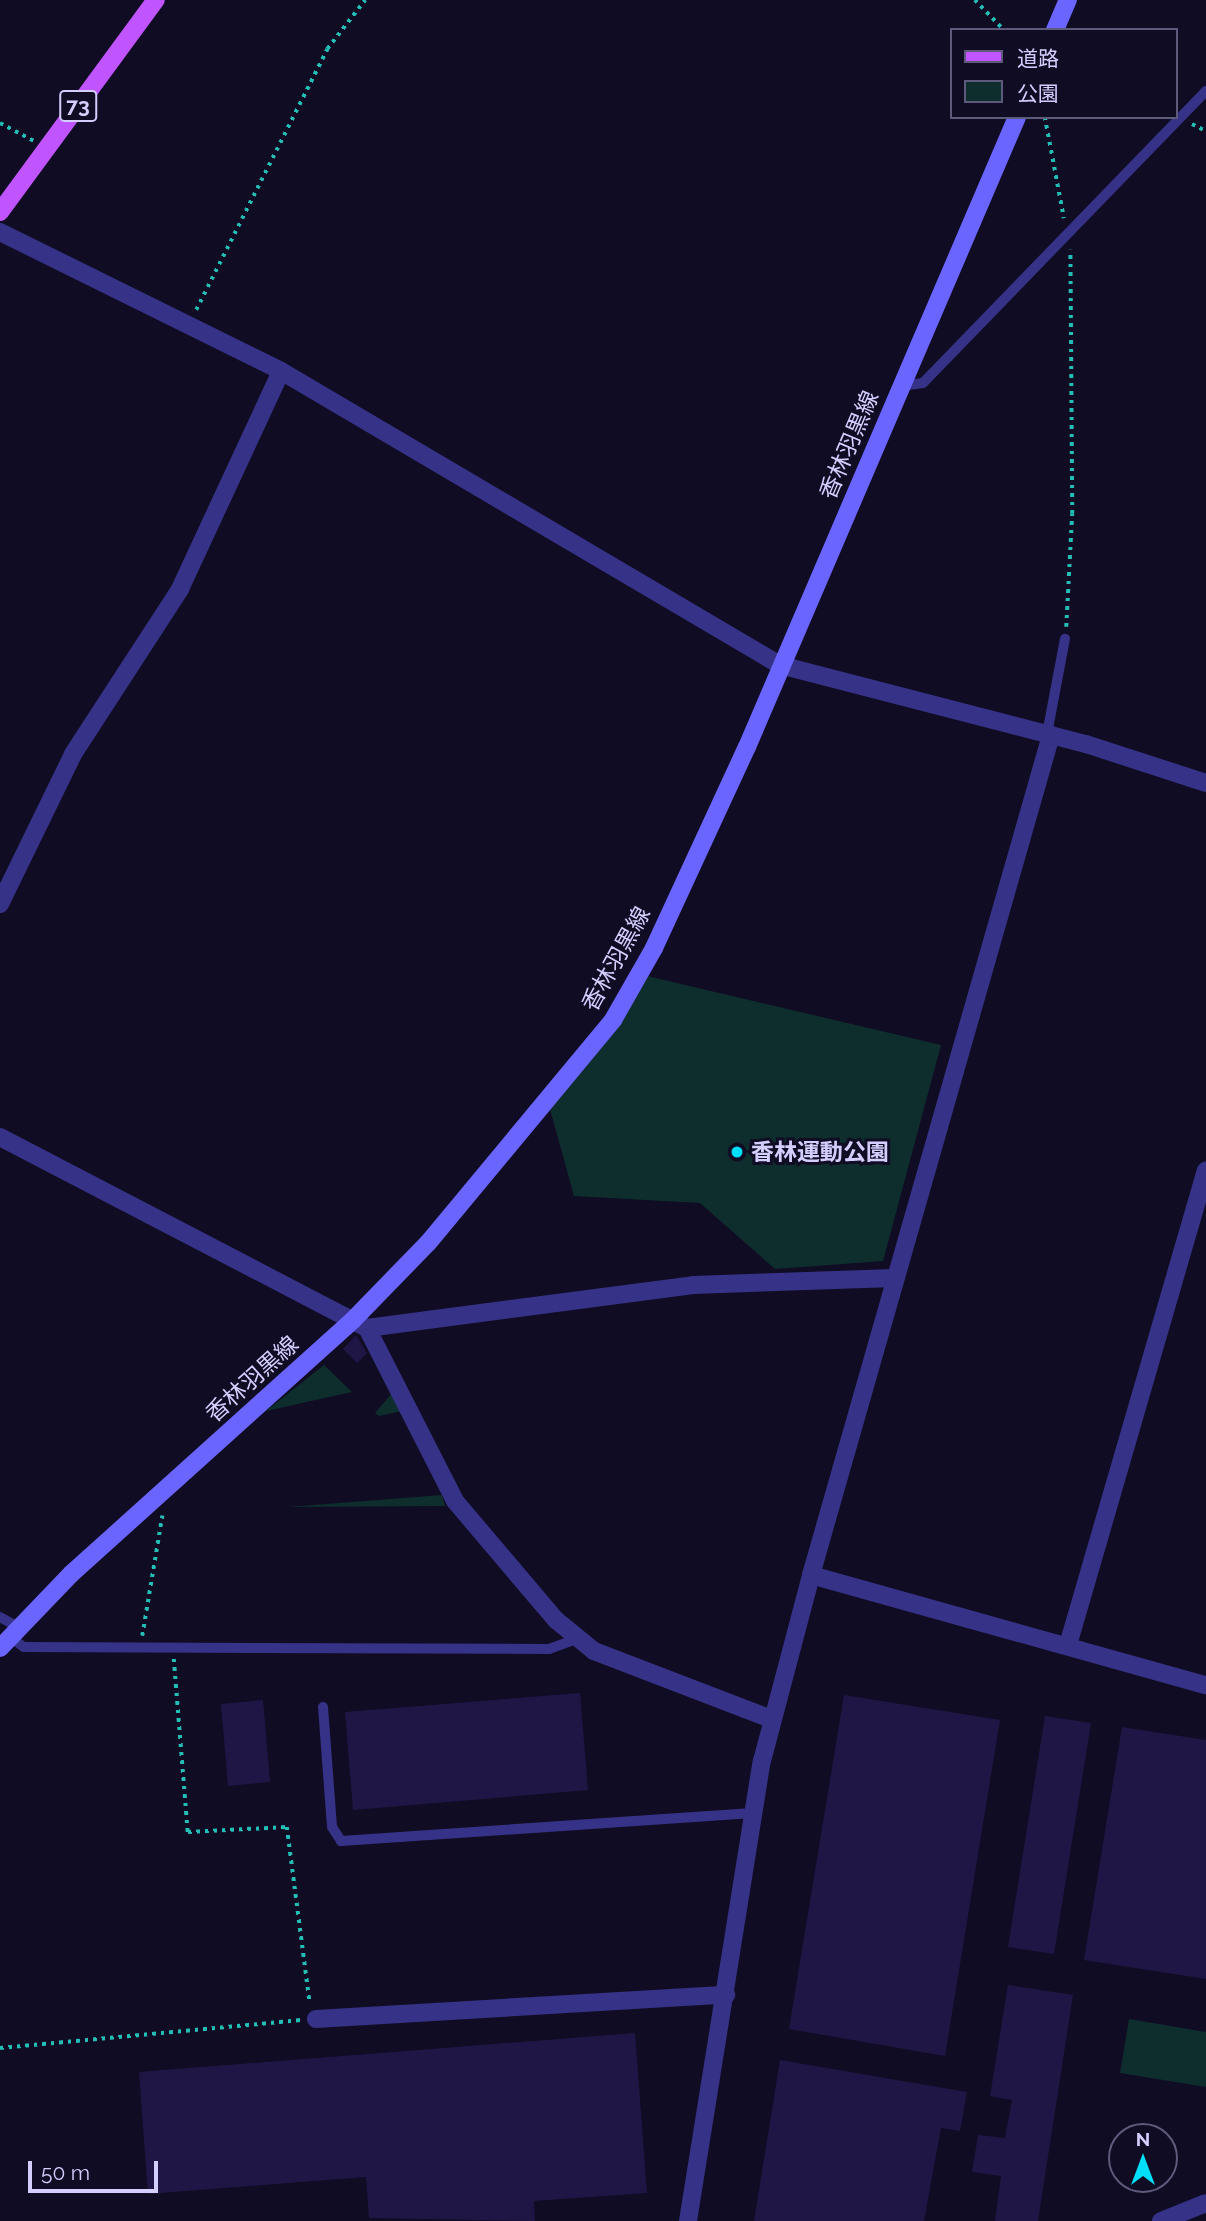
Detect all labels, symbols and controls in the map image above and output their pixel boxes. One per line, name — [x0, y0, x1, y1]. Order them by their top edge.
legend — [950, 28, 1178, 119]
text: 道路 — [1017, 46, 1059, 71]
text: 公園 — [1017, 81, 1059, 106]
road number: 73 — [59, 88, 97, 124]
street label: 香林羽黒線 — [814, 387, 884, 503]
street label: 香林羽黒線 — [576, 902, 656, 1016]
place label: 香林運動公園 — [751, 1138, 889, 1166]
marker: 香林運動公園 — [729, 1144, 745, 1160]
street label: 香林羽黒線 — [200, 1330, 304, 1428]
north arrow — [1108, 2123, 1178, 2193]
text: N — [1136, 2128, 1150, 2150]
scale bar — [32, 2148, 161, 2192]
text: 50 m — [41, 2160, 90, 2185]

